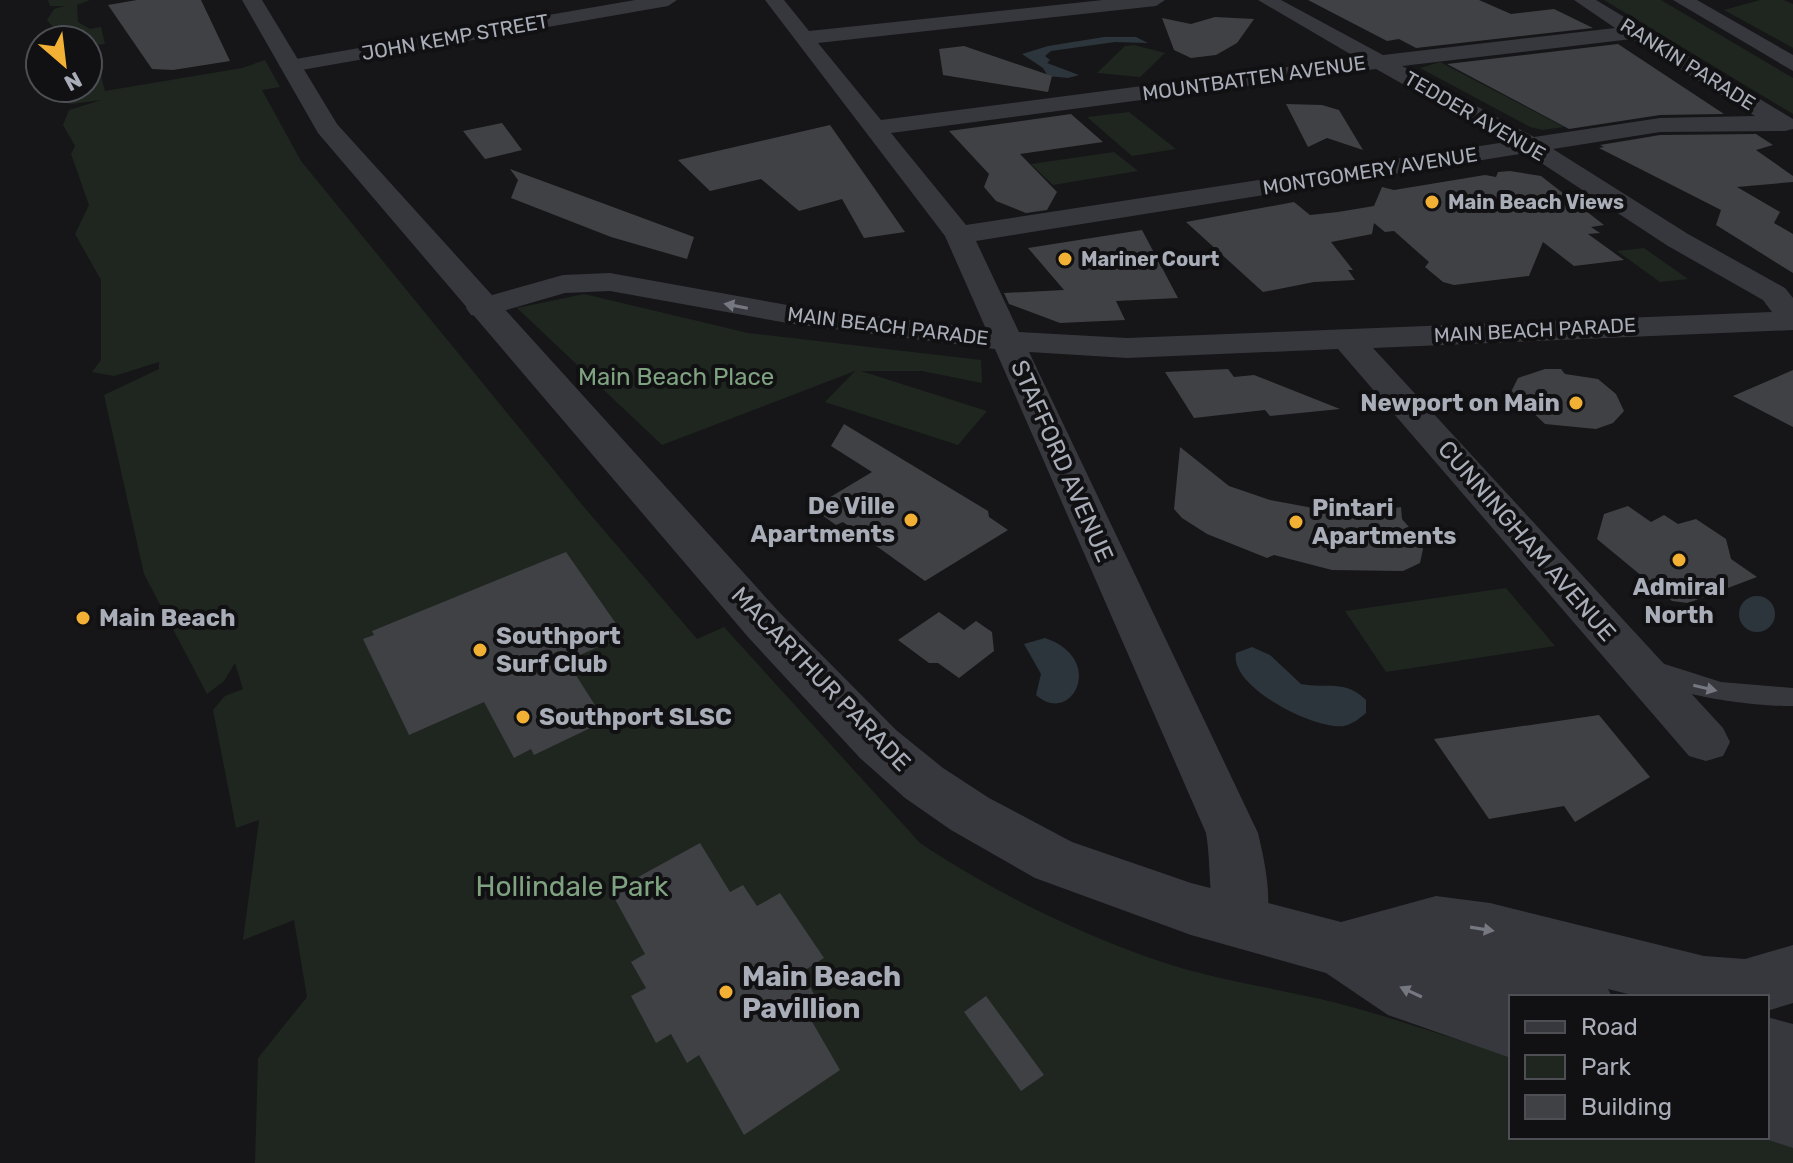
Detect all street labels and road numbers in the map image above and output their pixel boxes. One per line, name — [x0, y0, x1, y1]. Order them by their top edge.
street label: JOHN KEMP STREET — [360, 9, 551, 65]
street label: RANKIN PARADE — [1616, 13, 1760, 115]
street label: MOUNTBATTEN AVENUE — [1141, 50, 1367, 106]
street label: TEDDER AVENUE — [1400, 66, 1550, 166]
street label: MONTGOMERY AVENUE — [1261, 142, 1479, 200]
street label: MAIN BEACH PARADE — [786, 302, 990, 350]
street label: MAIN BEACH PARADE — [1433, 313, 1637, 347]
street label: STAFFORD AVENUE — [1005, 356, 1119, 566]
street label: CUNNINGHAM AVENUE — [1432, 435, 1622, 647]
street label: MACARTHUR PARADE — [726, 581, 916, 777]

